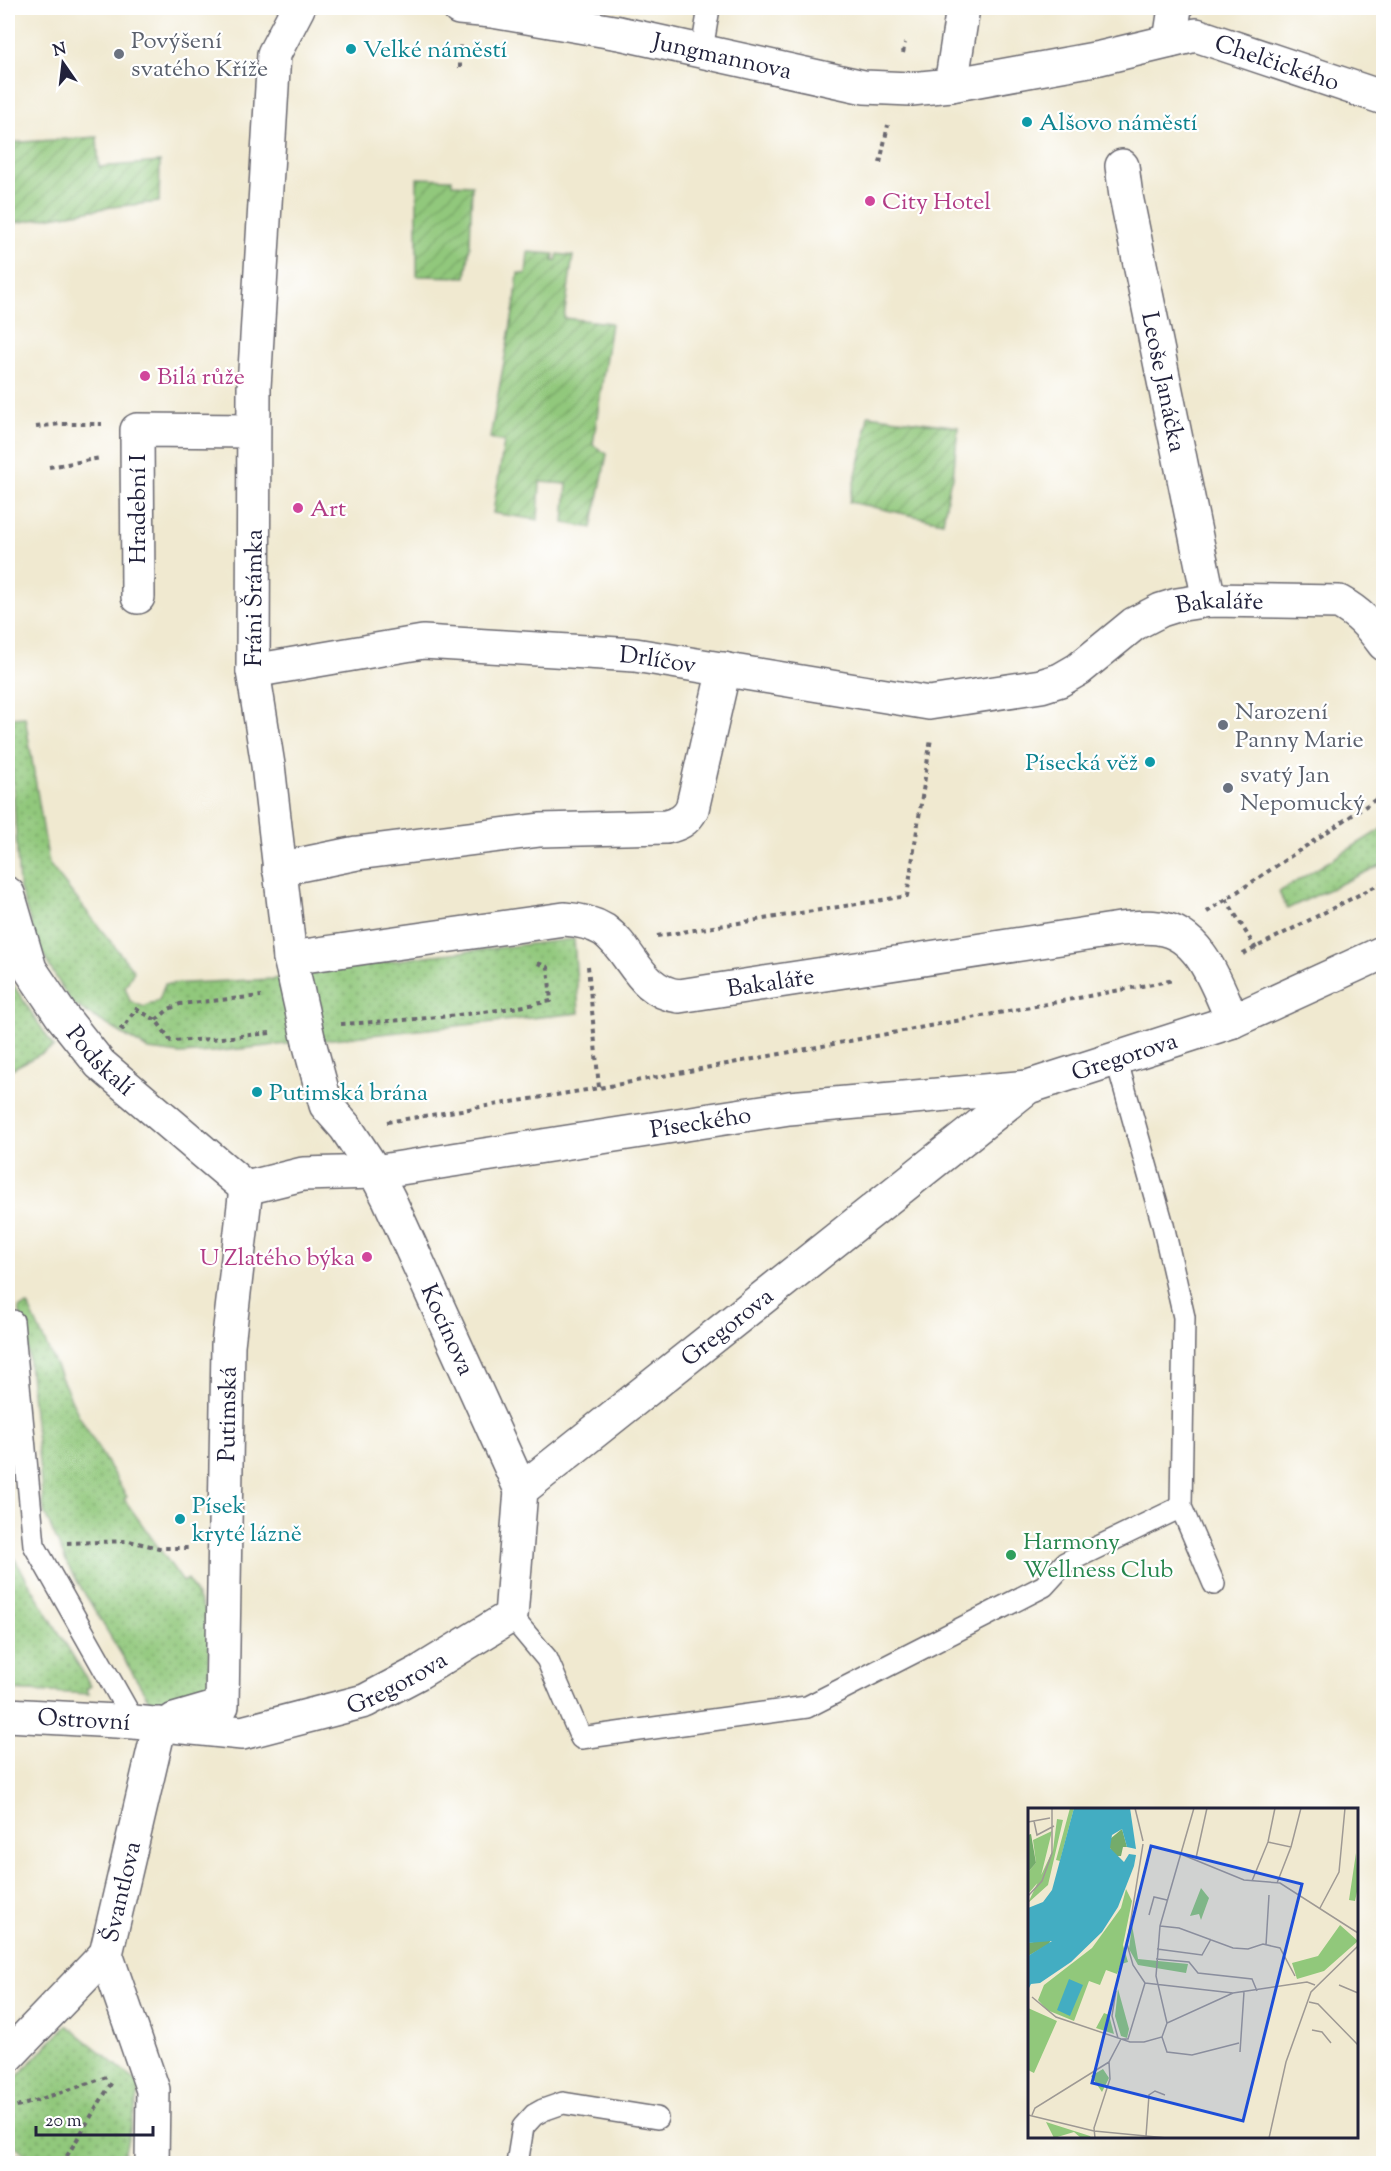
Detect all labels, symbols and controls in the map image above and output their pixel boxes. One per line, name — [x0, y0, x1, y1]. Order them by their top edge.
place label: Povýšení svatého Kříže — [131, 25, 268, 87]
street label: Jungmannova — [647, 25, 795, 90]
street label: Chelčického — [1210, 27, 1344, 101]
north arrow — [33, 33, 93, 93]
place label: Velké náměstí — [363, 34, 508, 68]
text: N — [51, 38, 69, 64]
marker: Velké náměstí — [344, 42, 358, 56]
marker: Povýšení svatého Kříže — [112, 47, 126, 61]
place label: Alšovo náměstí — [1039, 107, 1198, 141]
marker: Alšovo náměstí — [1020, 115, 1034, 129]
place label: City Hotel — [882, 186, 991, 220]
marker: City Hotel — [863, 194, 877, 208]
street label: Leoše Janáčka — [1131, 309, 1193, 455]
place label: Bilá růže — [157, 361, 245, 395]
marker: Bilá růže — [138, 369, 152, 383]
street label: Hradební I — [122, 454, 156, 564]
place label: Art — [310, 493, 346, 527]
marker: Art — [291, 501, 305, 515]
street label: Fráni Šrámka — [238, 529, 272, 667]
street label: Bakaláře — [1174, 584, 1264, 624]
street label: Drlíčov — [618, 639, 699, 684]
place label: Narození Panny Marie — [1235, 696, 1364, 758]
marker: Narození Panny Marie — [1216, 718, 1230, 732]
place label: Písecká věž — [1025, 747, 1138, 781]
marker: Písecká věž — [1143, 755, 1157, 769]
place label: svatý Jan Nepomucký — [1240, 759, 1365, 821]
marker: svatý Jan Nepomucký — [1221, 781, 1235, 795]
street label: Bakaláře — [725, 961, 817, 1007]
street label: Podskalí — [57, 1019, 141, 1105]
street label: Gregorova — [1067, 1025, 1182, 1091]
place label: Putimská brána — [269, 1077, 428, 1111]
marker: Putimská brána — [250, 1085, 264, 1099]
street label: Píseckého — [648, 1099, 754, 1148]
place label: U Zlatého býka — [200, 1242, 355, 1276]
marker: U Zlatého býka — [360, 1250, 374, 1264]
street label: Kocínova — [411, 1279, 482, 1381]
street label: Gregorova — [674, 1281, 781, 1375]
street label: Putimská — [211, 1366, 247, 1462]
place label: Písek kryté lázně — [192, 1490, 302, 1552]
marker: Písek kryté lázně — [173, 1512, 187, 1526]
place label: Harmony Wellness Club — [1023, 1526, 1173, 1588]
marker: Harmony Wellness Club — [1004, 1548, 1018, 1562]
street label: Gregorova — [343, 1644, 454, 1724]
street label: Ostrovní — [36, 1702, 131, 1741]
inset map — [1028, 1808, 1358, 2138]
street label: Švantlova — [94, 1838, 151, 1946]
scale bar — [36, 2099, 153, 2137]
text: 20 m — [45, 2109, 82, 2135]

